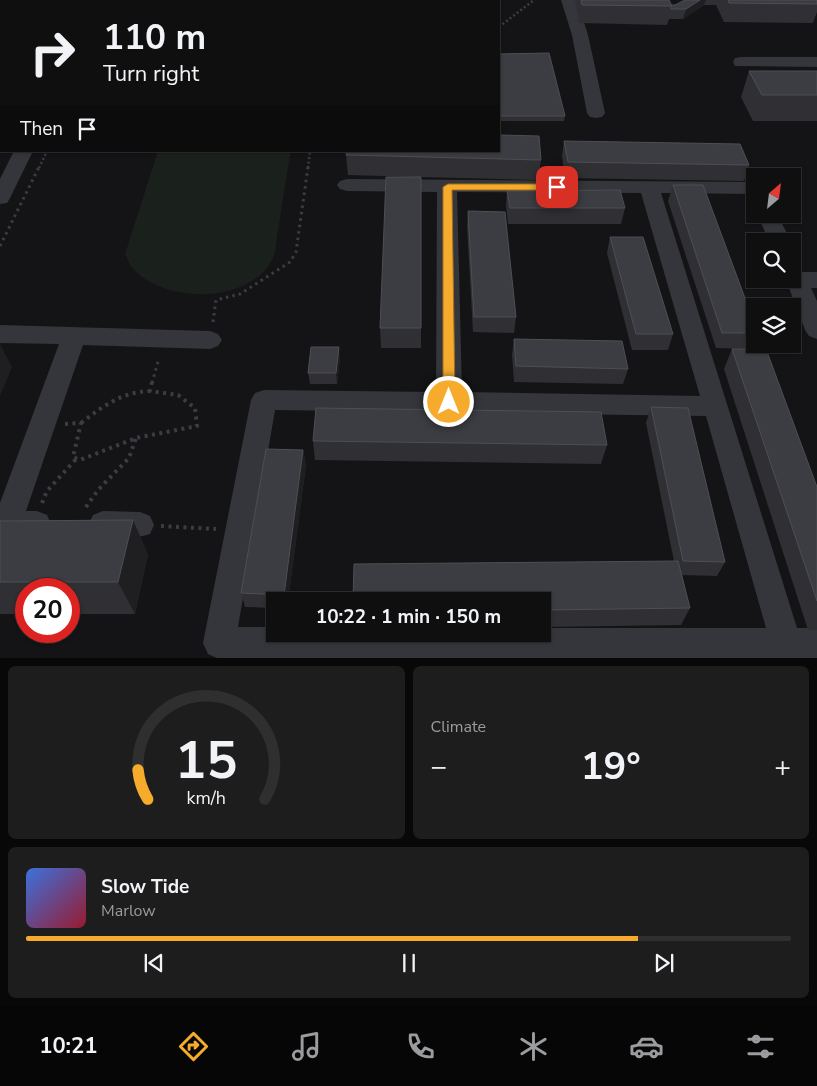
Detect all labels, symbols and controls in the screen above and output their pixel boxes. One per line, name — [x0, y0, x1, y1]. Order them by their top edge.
text: 110 m — [103, 14, 206, 61]
icon: right — [20, 20, 85, 85]
text: Turn right — [103, 59, 199, 89]
icon: arrive — [73, 115, 101, 143]
text: Then — [20, 116, 63, 142]
pin — [536, 166, 578, 208]
north arrow — [746, 168, 801, 222]
map controls — [746, 168, 801, 353]
icon: arrive — [543, 173, 571, 201]
button: search — [746, 233, 801, 288]
button: layers — [746, 298, 801, 353]
position arrow — [422, 375, 474, 427]
speed limit sign: 20 — [15, 578, 80, 643]
text: 10:22 · 1 min · 150 m — [316, 604, 501, 630]
text: Climate — [431, 716, 486, 738]
text: 15 — [175, 725, 237, 796]
text: 19° — [581, 741, 641, 792]
text: − — [431, 748, 447, 786]
text: + — [774, 748, 791, 786]
text: km/h — [187, 786, 226, 810]
text: Slow Tide — [101, 874, 189, 900]
text: Marlow — [101, 900, 156, 922]
icon: previous — [140, 949, 168, 977]
icon: pause — [395, 949, 423, 977]
icon: next — [650, 949, 678, 977]
icon: directions — [176, 1029, 211, 1064]
icon: music — [289, 1029, 324, 1064]
icon: phone — [403, 1029, 438, 1064]
icon: climate — [516, 1029, 551, 1064]
icon: car — [629, 1029, 664, 1064]
icon: filters — [743, 1029, 778, 1064]
text: 10:21 — [39, 1031, 97, 1061]

